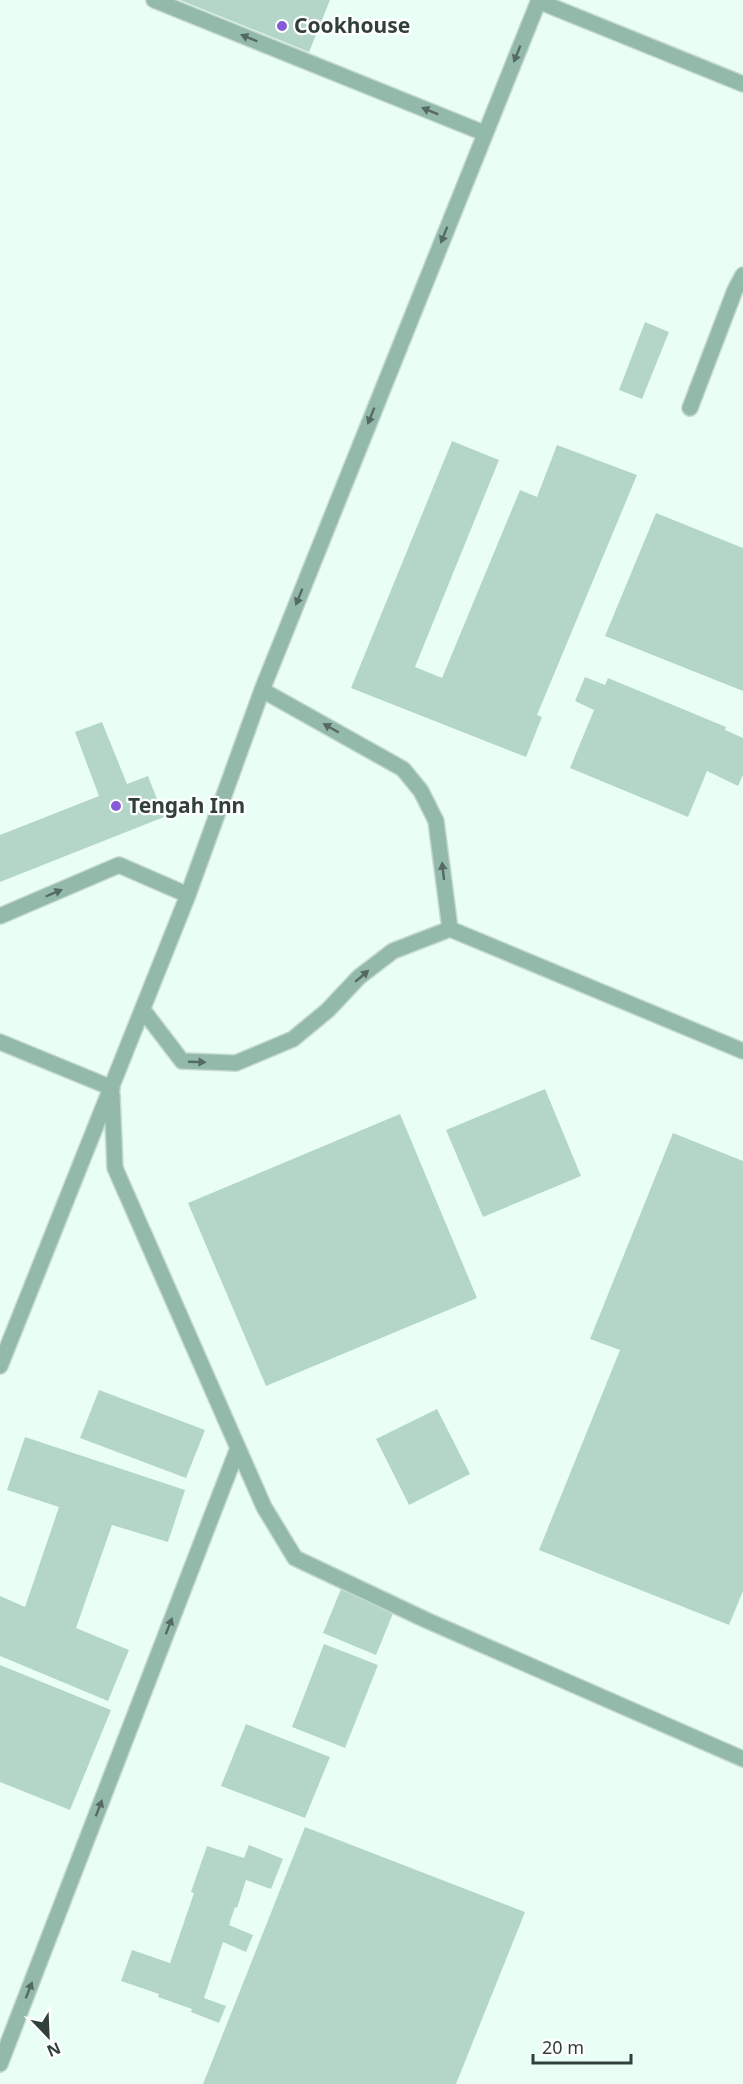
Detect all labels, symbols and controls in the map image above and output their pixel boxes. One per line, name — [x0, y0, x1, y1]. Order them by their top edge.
place label: Cookhouse — [294, 11, 410, 39]
marker: Cookhouse — [275, 19, 289, 33]
one-way arrow — [240, 33, 258, 42]
one-way arrow — [511, 45, 521, 63]
one-way arrow — [421, 106, 439, 115]
one-way arrow — [439, 226, 448, 244]
one-way arrow — [366, 407, 376, 425]
one-way arrow — [294, 589, 304, 607]
one-way arrow — [322, 724, 339, 734]
place label: Tengah Inn — [128, 791, 245, 819]
marker: Tengah Inn — [109, 799, 123, 813]
one-way arrow — [438, 861, 447, 880]
one-way arrow — [45, 888, 63, 897]
one-way arrow — [354, 969, 370, 982]
one-way arrow — [188, 1057, 207, 1067]
one-way arrow — [165, 1617, 174, 1635]
one-way arrow — [95, 1799, 104, 1817]
one-way arrow — [24, 1981, 34, 1999]
north arrow — [18, 2006, 78, 2066]
scale bar — [533, 2027, 630, 2065]
text: 20 m — [542, 2035, 584, 2059]
text: N — [44, 2037, 64, 2062]

